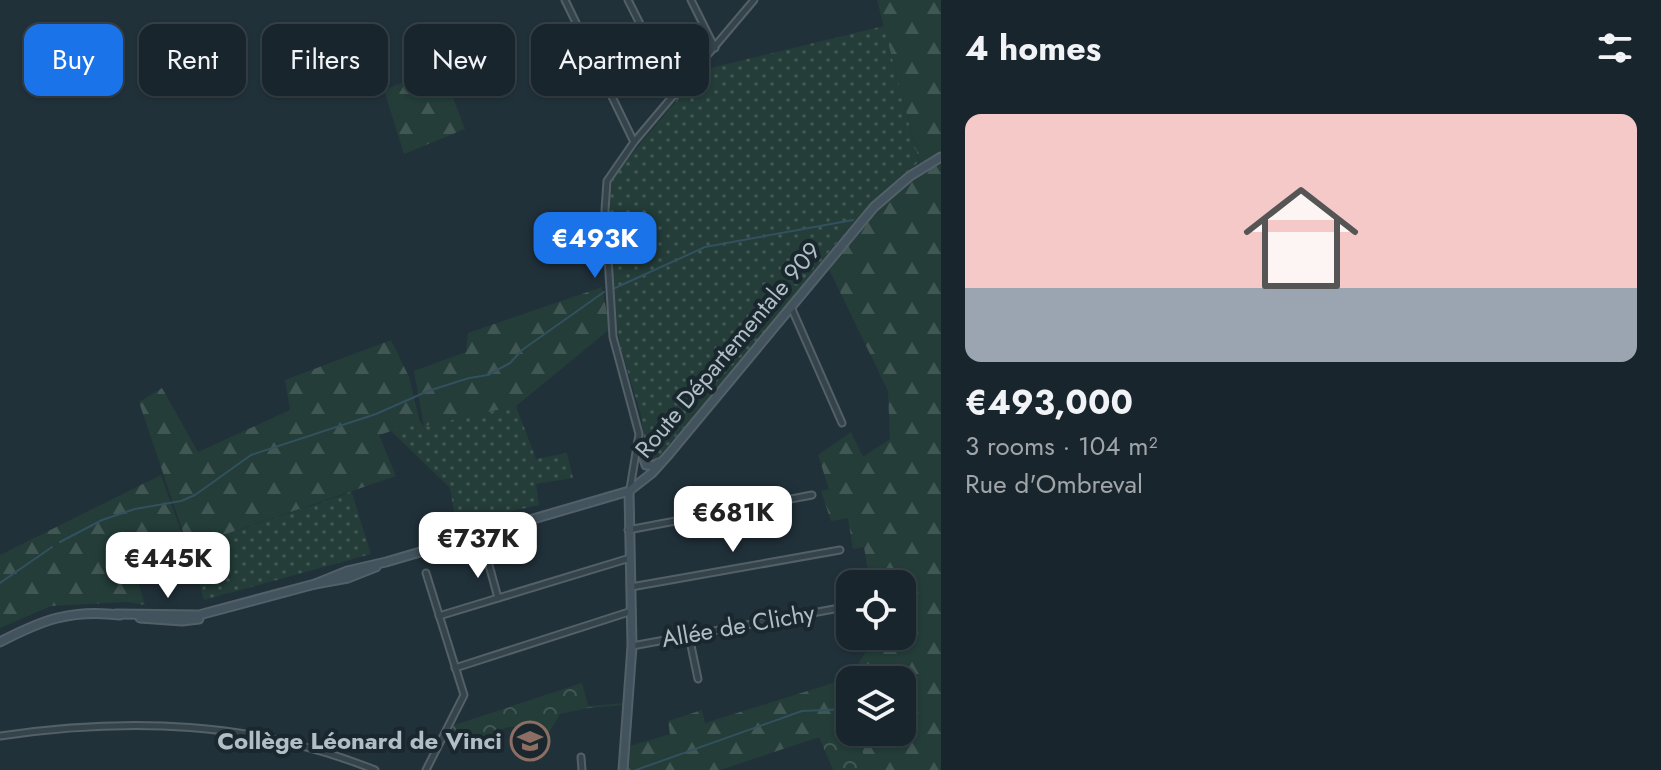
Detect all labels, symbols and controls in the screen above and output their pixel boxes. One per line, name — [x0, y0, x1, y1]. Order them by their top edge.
chip: Buy — [24, 24, 123, 96]
chip: Rent — [139, 24, 246, 96]
chip: Filters — [262, 24, 388, 96]
chip: New — [404, 24, 515, 96]
chip: Apartment — [531, 24, 709, 96]
text: 4 homes — [965, 24, 1101, 73]
icon: filters — [1593, 26, 1637, 70]
icon: home — [1229, 166, 1373, 310]
pin: €493K — [539, 212, 651, 280]
text: €493K — [552, 219, 638, 257]
street label: Route Départementale 909 — [627, 234, 829, 465]
text: €493,000 — [965, 378, 1133, 427]
text: 3 rooms · 104 m² — [965, 427, 1158, 465]
text: Rue d'Ombreval — [965, 465, 1143, 503]
pin: €681K — [677, 486, 789, 554]
text: €681K — [692, 493, 774, 531]
pin: €737K — [422, 512, 534, 580]
text: €737K — [437, 519, 519, 557]
pin: €445K — [112, 532, 224, 600]
text: €445K — [124, 539, 212, 577]
map controls — [836, 570, 916, 746]
button: locate — [836, 570, 916, 650]
street label: Allée de Clichy — [659, 595, 818, 656]
button: layers — [836, 666, 916, 746]
school or university icon: Collège Léonard de Vinci — [509, 720, 551, 762]
place label: Collège Léonard de Vinci — [217, 723, 502, 758]

